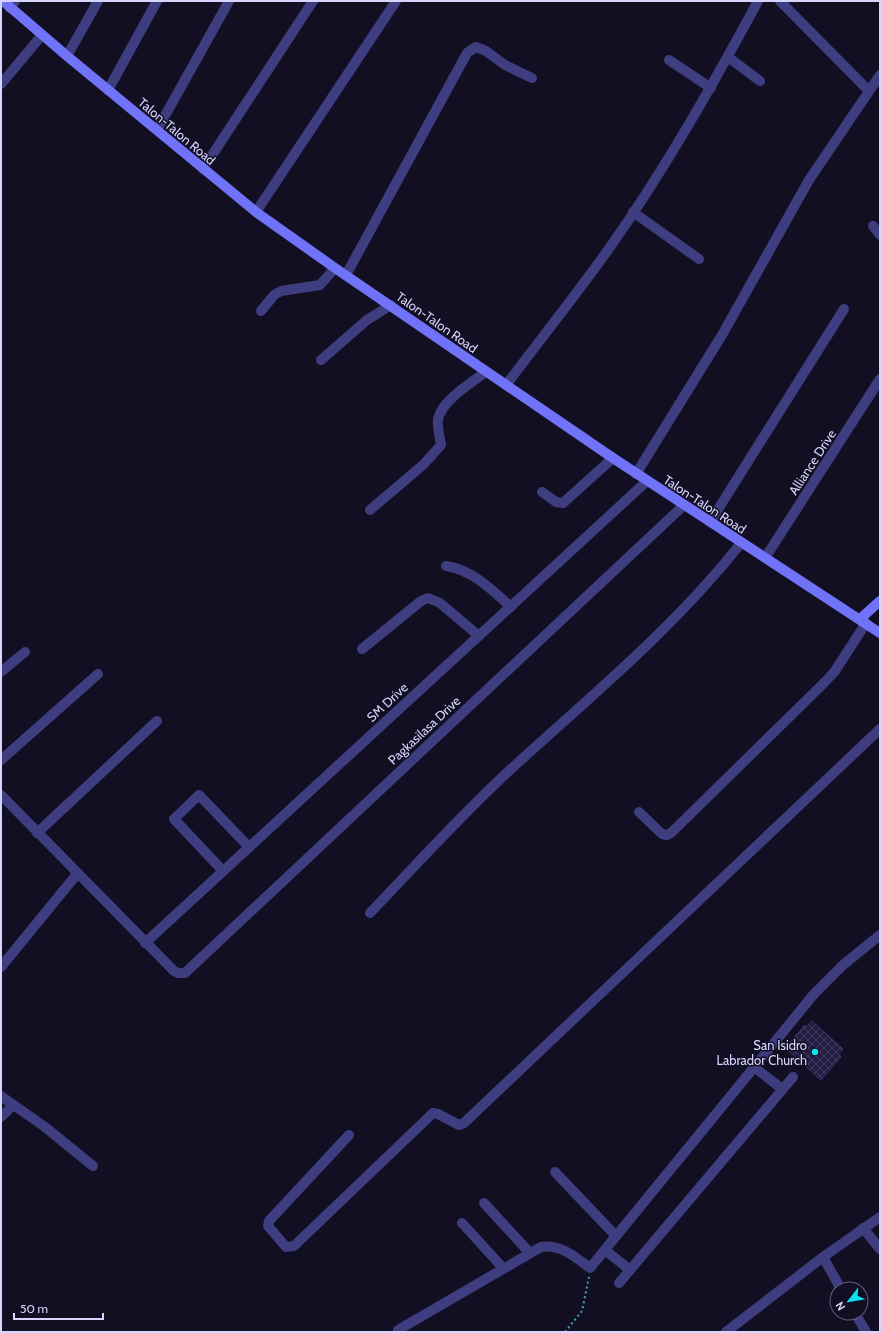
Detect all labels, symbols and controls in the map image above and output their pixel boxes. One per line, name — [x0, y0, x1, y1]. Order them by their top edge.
street label: Talon-Talon Road — [135, 94, 219, 168]
street label: Talon-Talon Road — [393, 288, 481, 356]
street label: Alliance Drive — [785, 426, 839, 498]
street label: Talon-Talon Road — [661, 471, 749, 537]
street label: SM Drive — [363, 679, 411, 725]
street label: Pagkasilasa Drive — [384, 692, 464, 768]
place label: San Isidro Labrador Church — [717, 1037, 807, 1068]
marker: San Isidro Labrador Church — [810, 1047, 820, 1057]
north arrow — [829, 1281, 869, 1321]
scale bar — [14, 1295, 103, 1321]
text: N — [832, 1299, 848, 1313]
text: 50 m — [20, 1301, 48, 1316]

